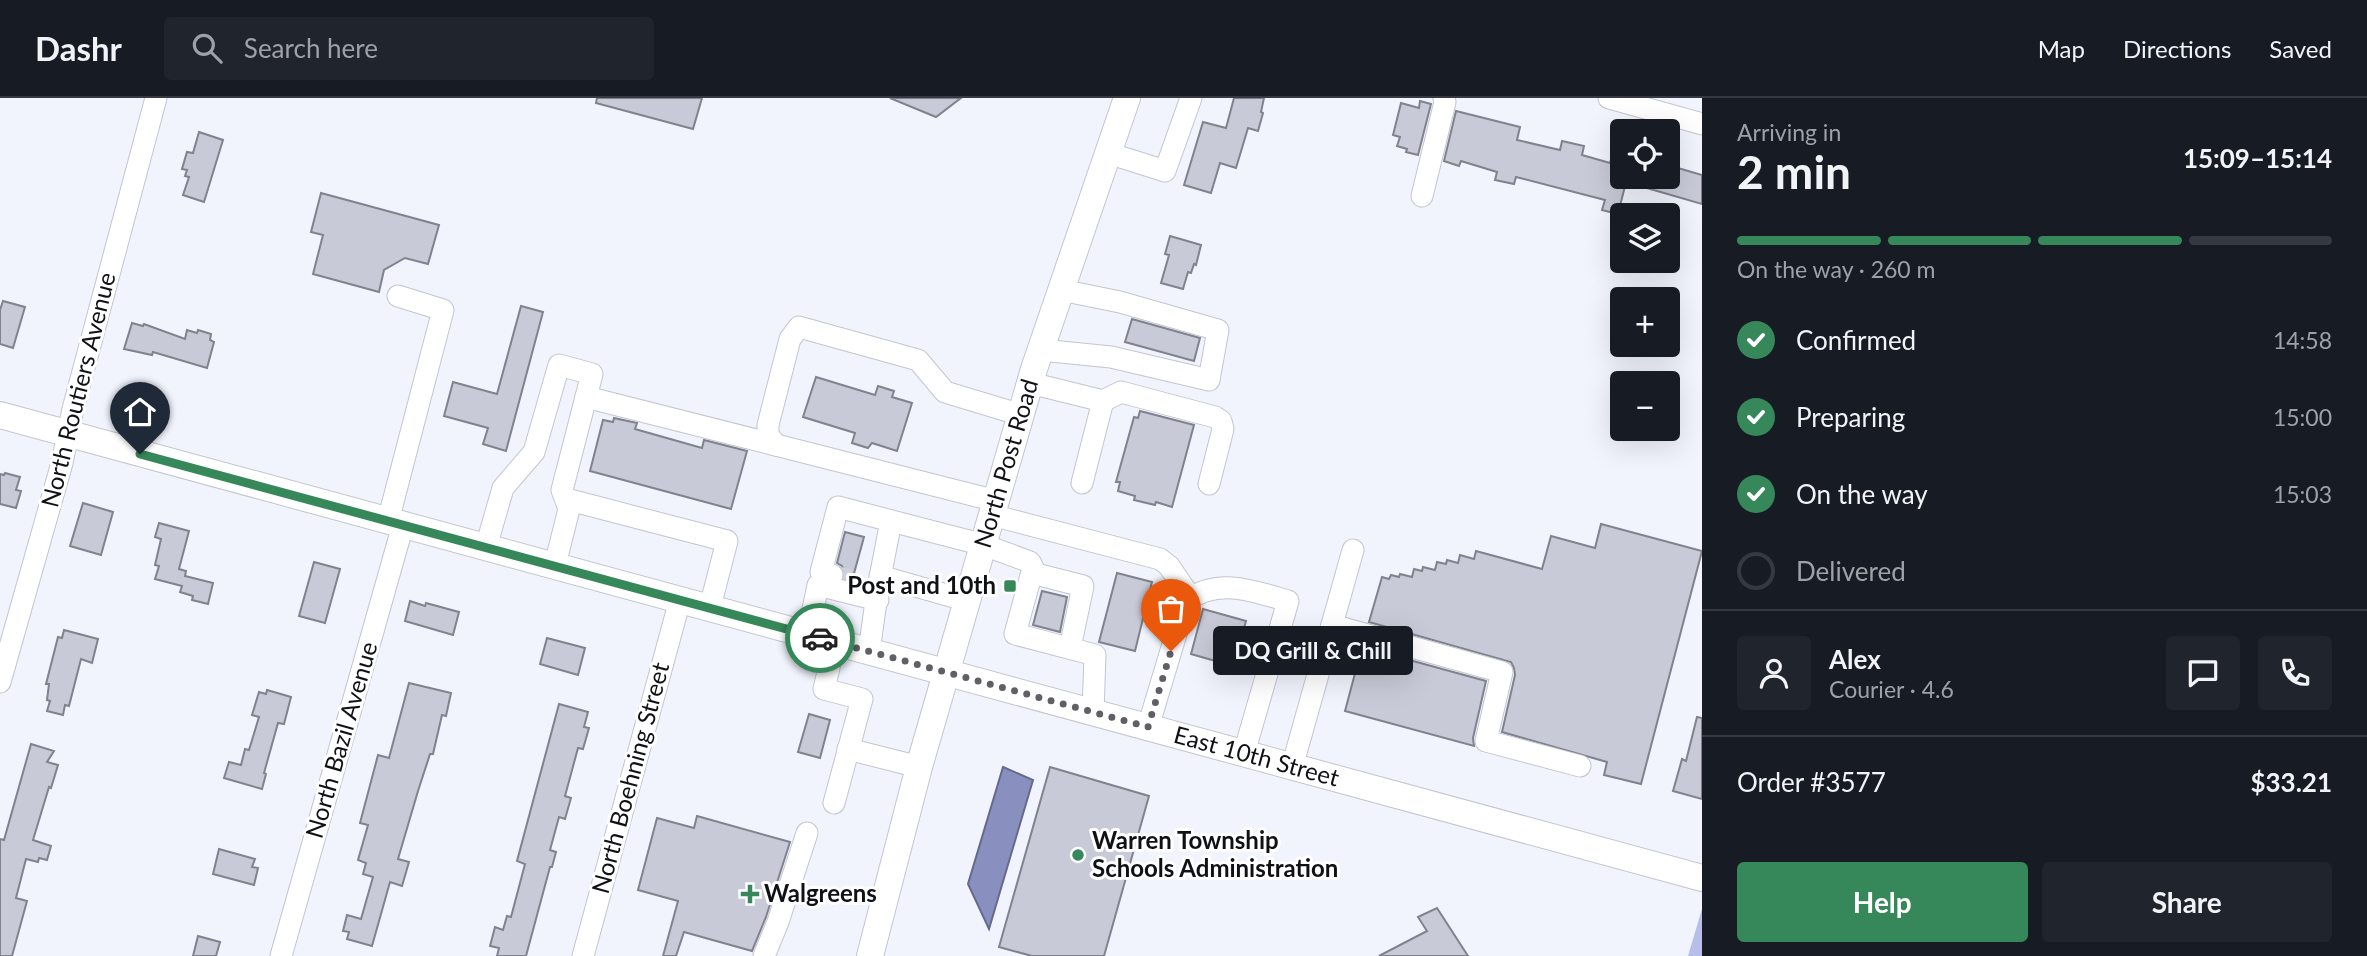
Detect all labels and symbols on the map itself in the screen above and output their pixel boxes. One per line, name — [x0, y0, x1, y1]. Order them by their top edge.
street label: North Routiers Avenue — [34, 269, 121, 510]
street label: North Post Road — [967, 375, 1043, 551]
pin — [110, 382, 170, 454]
place label: Post and 10th — [847, 570, 996, 599]
marker: Post and 10th — [1002, 578, 1018, 594]
pin — [1141, 579, 1201, 651]
courier — [785, 603, 855, 673]
callout: DQ Grill & Chill — [1213, 626, 1412, 676]
street label: North Bazil Avenue — [299, 638, 382, 841]
street label: North Boehning Street — [585, 659, 674, 896]
street label: East 10th Street — [1171, 719, 1343, 792]
place label: Warren Township Schools Administration — [1092, 825, 1338, 882]
marker: Warren Township Schools Administration — [1070, 847, 1086, 863]
place label: Walgreens — [764, 878, 877, 907]
marker: Walgreens — [742, 886, 758, 902]

